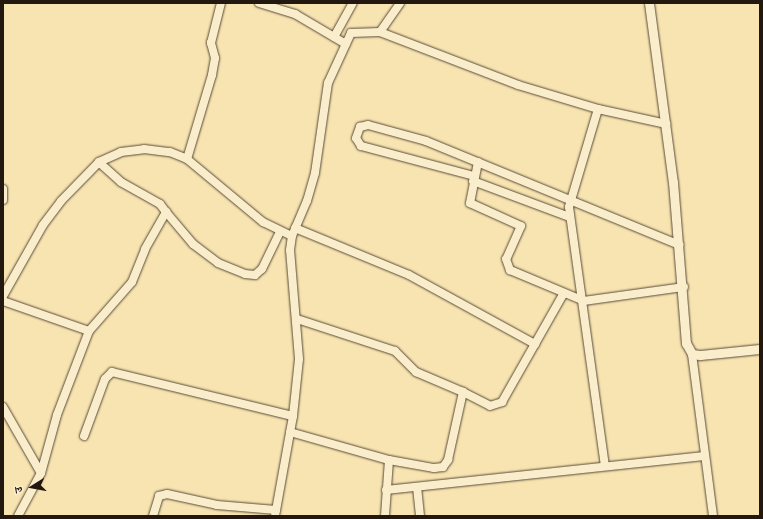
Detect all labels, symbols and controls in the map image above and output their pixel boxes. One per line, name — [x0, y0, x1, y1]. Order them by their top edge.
north arrow — [12, 467, 52, 507]
text: उ — [12, 485, 28, 494]

